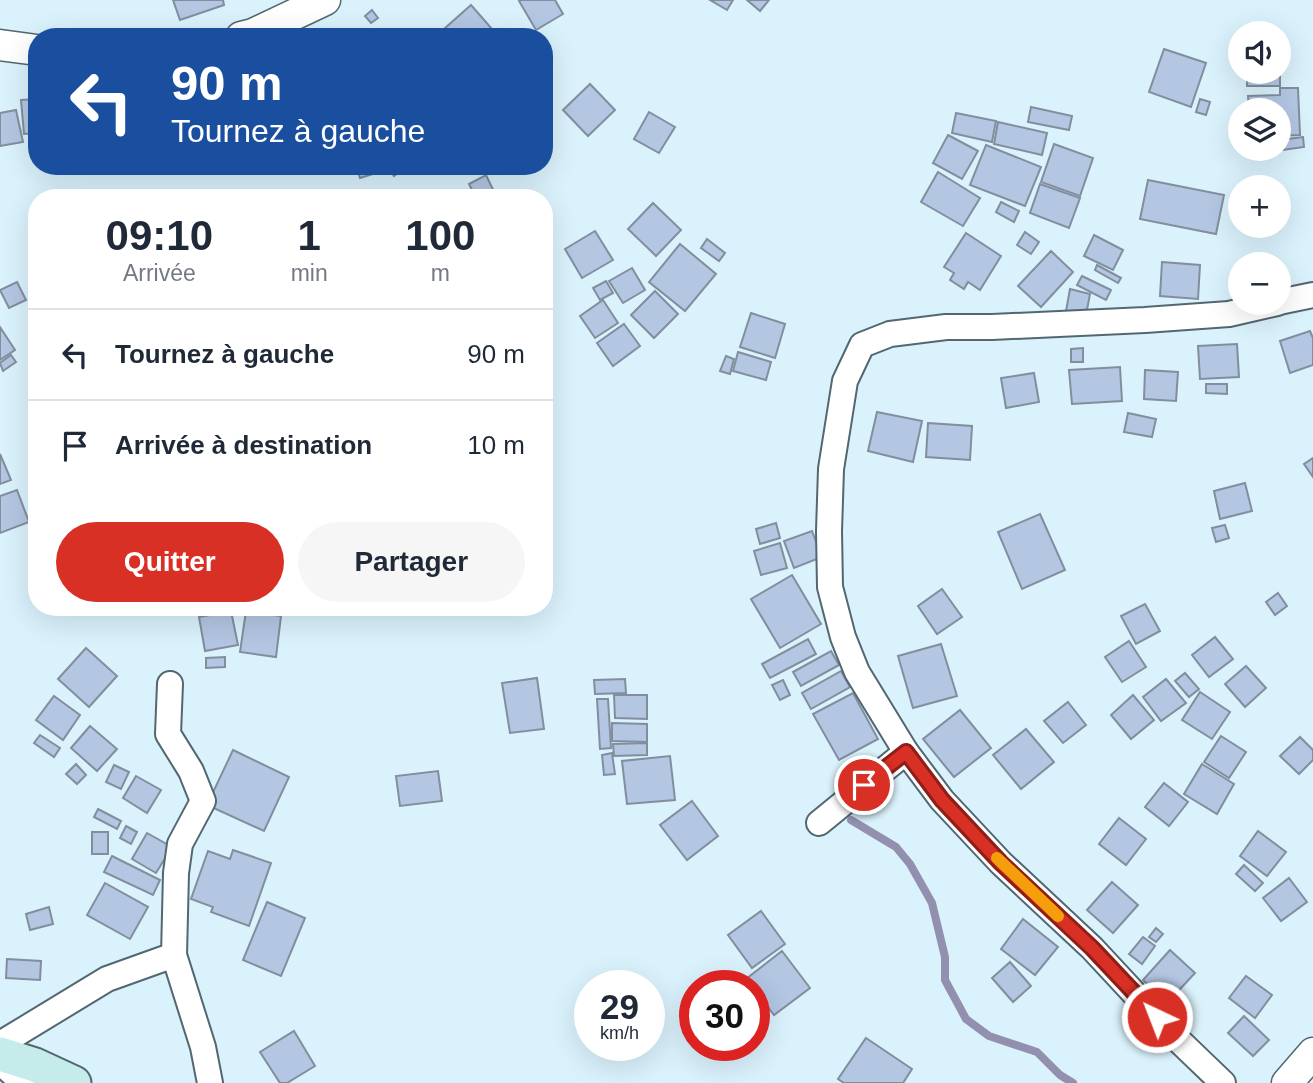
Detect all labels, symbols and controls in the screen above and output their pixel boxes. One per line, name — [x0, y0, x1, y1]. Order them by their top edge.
map controls — [1228, 21, 1291, 315]
button: sound — [1228, 21, 1291, 84]
icon: left — [56, 56, 147, 147]
text: 90 m — [171, 56, 283, 110]
button: layers — [1228, 98, 1291, 161]
text: Tournez à gauche — [171, 113, 425, 149]
button: + — [1228, 175, 1291, 238]
text: 09:10 — [106, 212, 213, 259]
text: 1 — [297, 212, 321, 259]
text: 100 — [405, 212, 475, 259]
button: − — [1228, 252, 1291, 315]
text: Arrivée — [123, 260, 196, 286]
text: min — [291, 260, 328, 286]
text: m — [431, 260, 450, 286]
icon: left — [56, 336, 94, 374]
text: Tournez à gauche — [115, 339, 334, 369]
text: 90 m — [467, 339, 525, 369]
icon: arrive — [56, 427, 94, 465]
text: Arrivée à destination — [115, 430, 372, 460]
text: 10 m — [467, 430, 525, 460]
button: Quitter — [56, 522, 284, 602]
button: Partager — [298, 522, 525, 602]
pin — [834, 755, 894, 815]
icon: arrive — [845, 766, 883, 804]
speed limit sign: 30 — [679, 970, 770, 1061]
position arrow — [1120, 980, 1194, 1054]
text: 29 — [600, 987, 639, 1026]
text: km/h — [600, 1023, 639, 1043]

